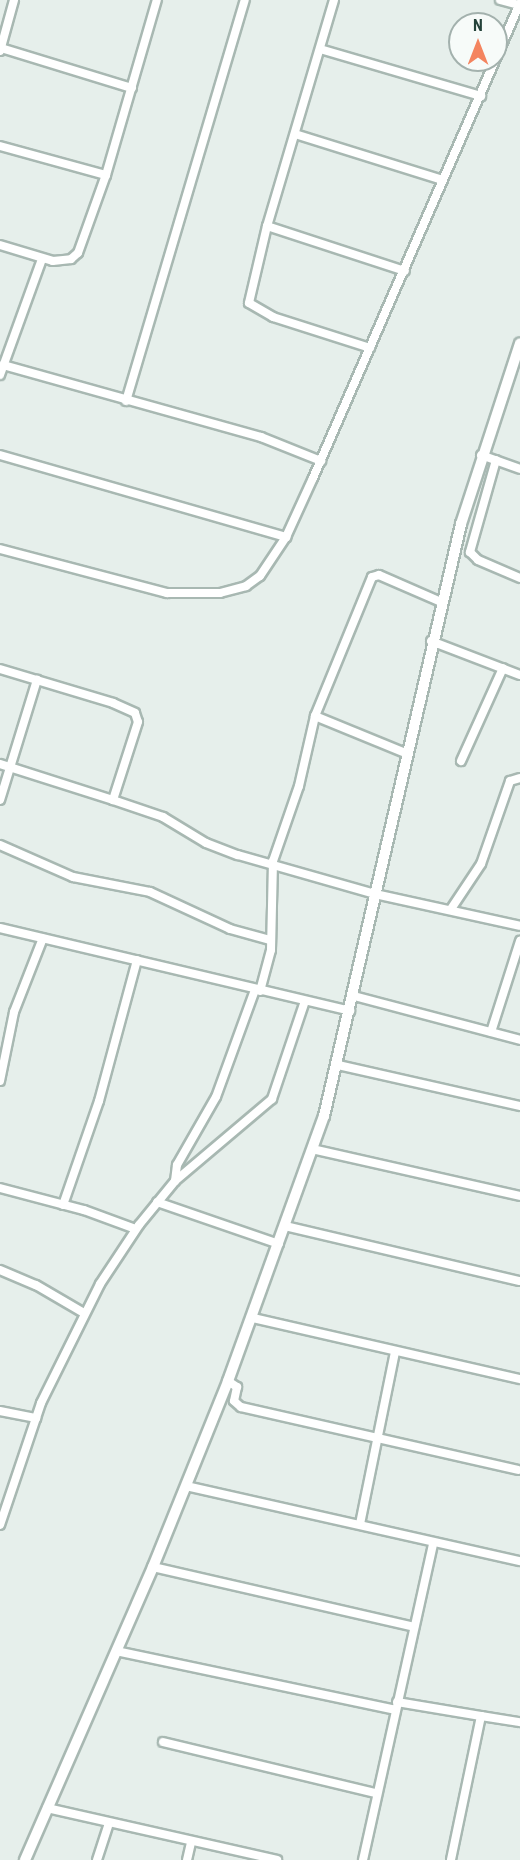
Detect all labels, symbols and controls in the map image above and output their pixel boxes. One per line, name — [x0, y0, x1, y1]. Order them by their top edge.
north arrow — [448, 12, 508, 72]
text: N — [473, 16, 483, 35]

